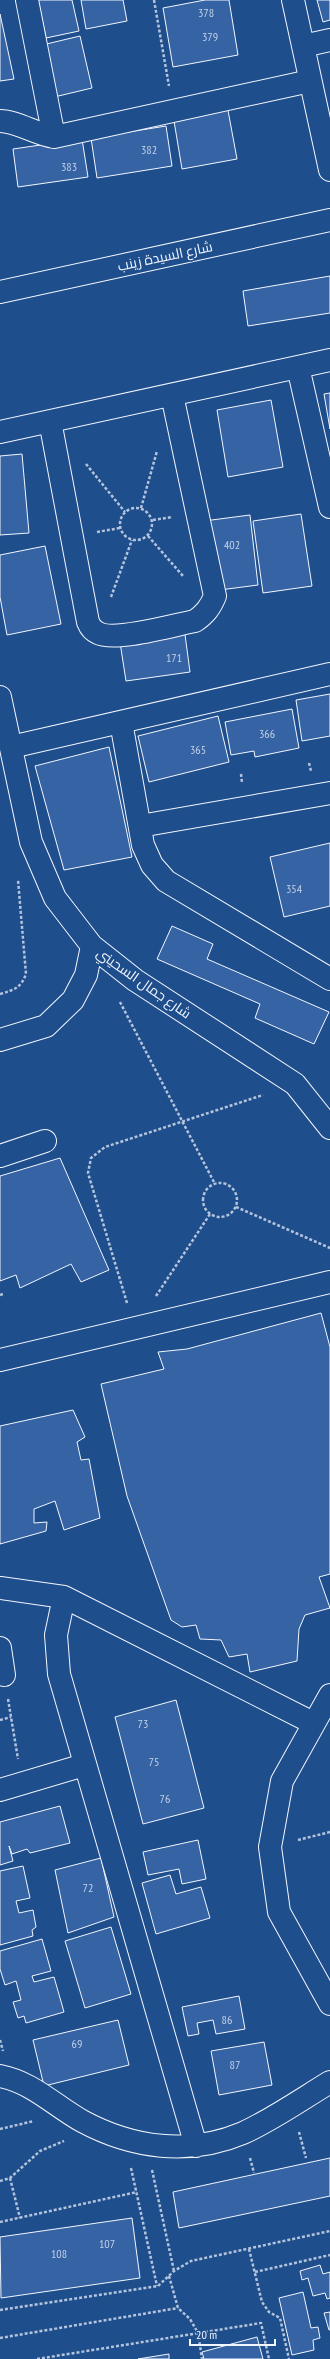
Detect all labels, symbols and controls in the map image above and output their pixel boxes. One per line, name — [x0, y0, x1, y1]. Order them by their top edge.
house number: 378 — [198, 5, 214, 20]
house number: 379 — [202, 29, 218, 44]
house number: 382 — [141, 142, 157, 157]
house number: 383 — [61, 159, 77, 174]
street label: شارع السيدة زينب — [116, 237, 214, 275]
house number: 402 — [224, 537, 240, 552]
house number: 171 — [166, 650, 182, 665]
house number: 366 — [259, 726, 275, 741]
house number: 365 — [190, 742, 206, 757]
house number: 354 — [286, 881, 303, 896]
street label: شارع جمال السحيني — [91, 944, 195, 1025]
house number: 73 — [138, 1716, 148, 1731]
house number: 75 — [149, 1754, 159, 1769]
house number: 76 — [160, 1791, 170, 1806]
house number: 72 — [83, 1880, 93, 1895]
house number: 86 — [222, 2012, 232, 2027]
house number: 69 — [72, 2036, 82, 2051]
house number: 87 — [230, 2057, 240, 2072]
house number: 107 — [99, 2236, 115, 2251]
house number: 108 — [51, 2246, 67, 2261]
scale bar — [190, 2321, 275, 2347]
text: 20 m — [196, 2327, 217, 2342]

